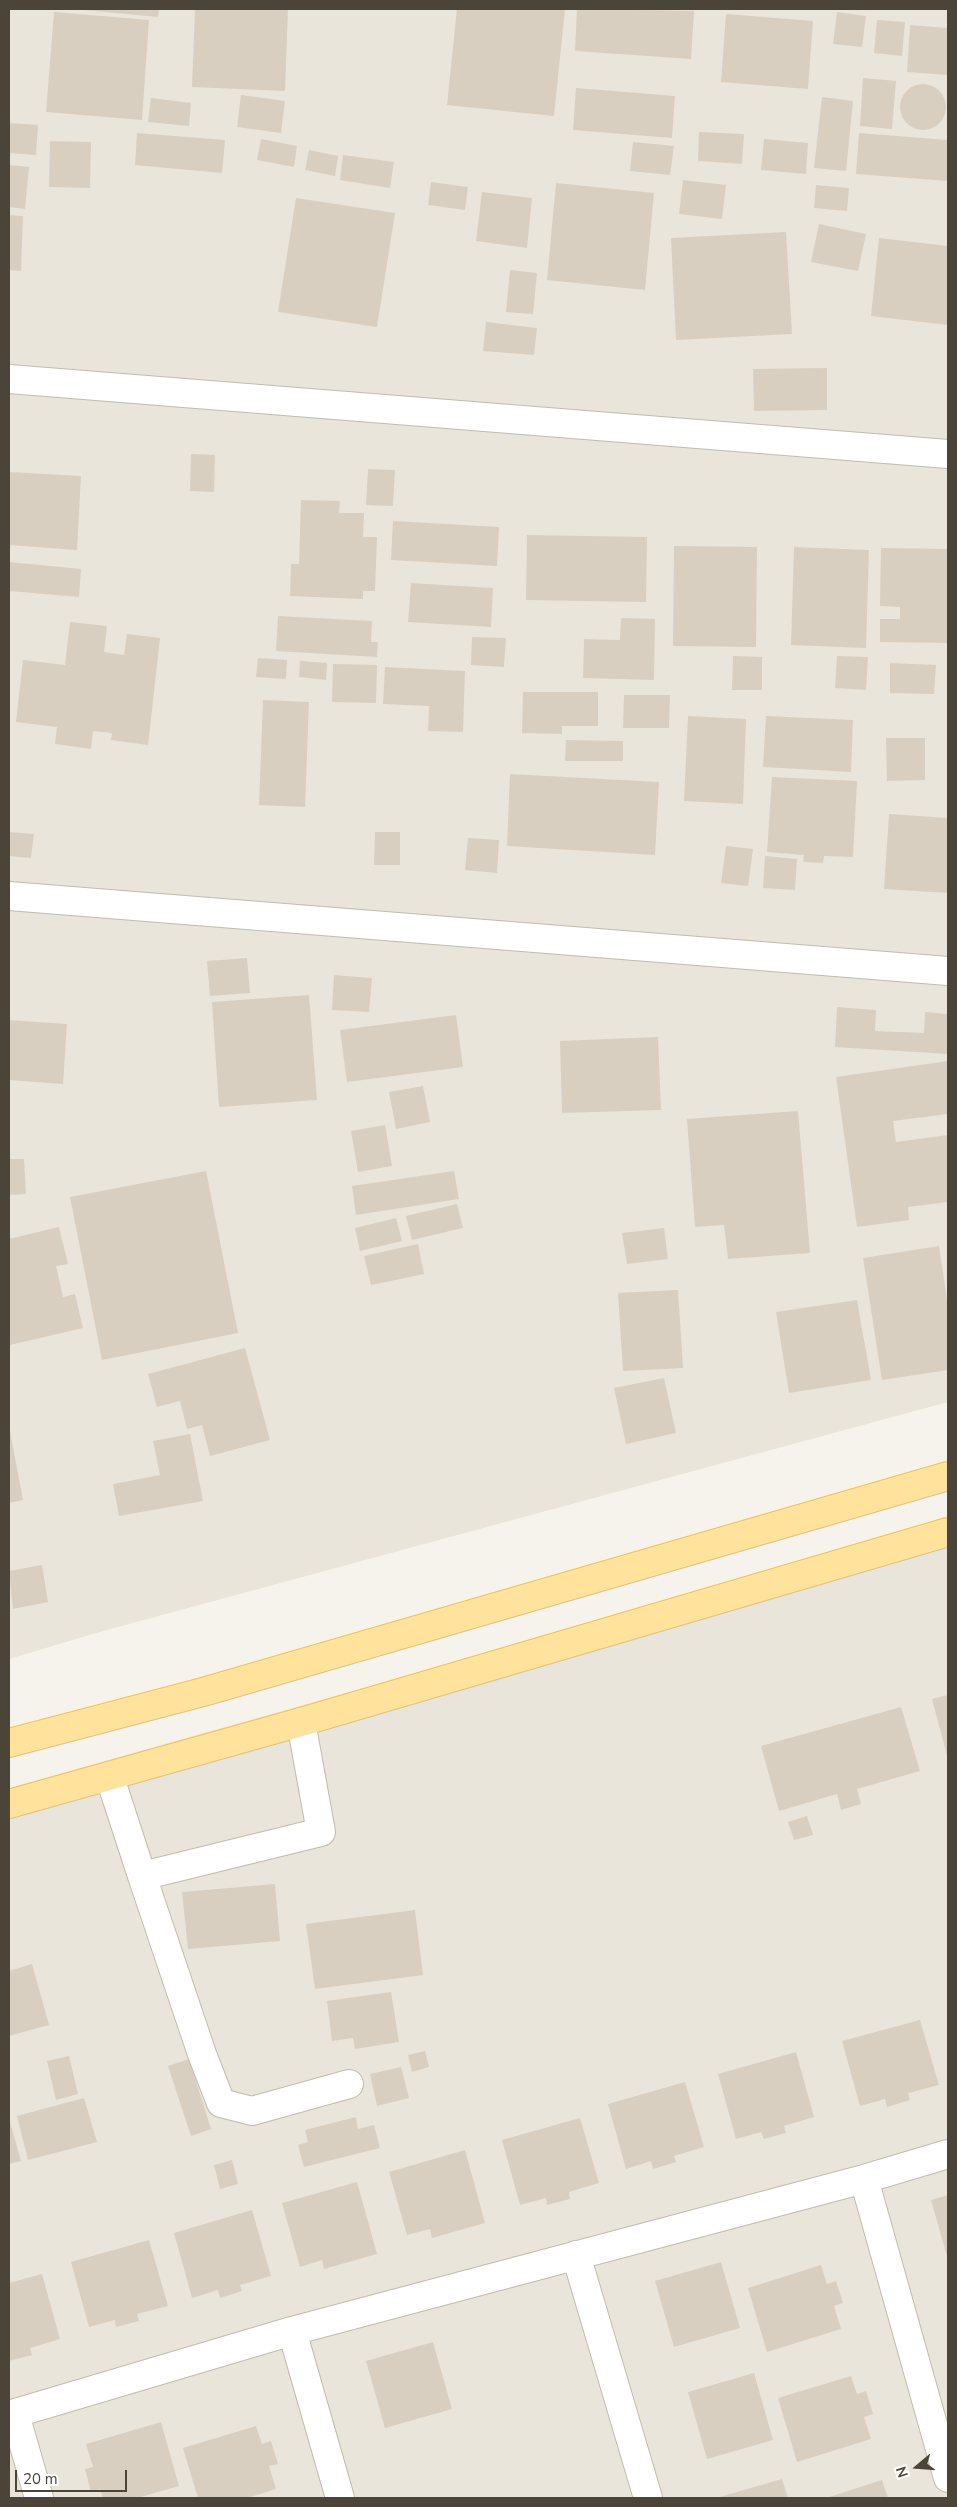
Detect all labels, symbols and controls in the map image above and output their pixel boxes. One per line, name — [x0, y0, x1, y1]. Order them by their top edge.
north arrow — [892, 2442, 942, 2492]
scale bar — [18, 2460, 130, 2492]
text: N — [892, 2464, 913, 2480]
text: 20 m — [23, 2469, 58, 2489]

